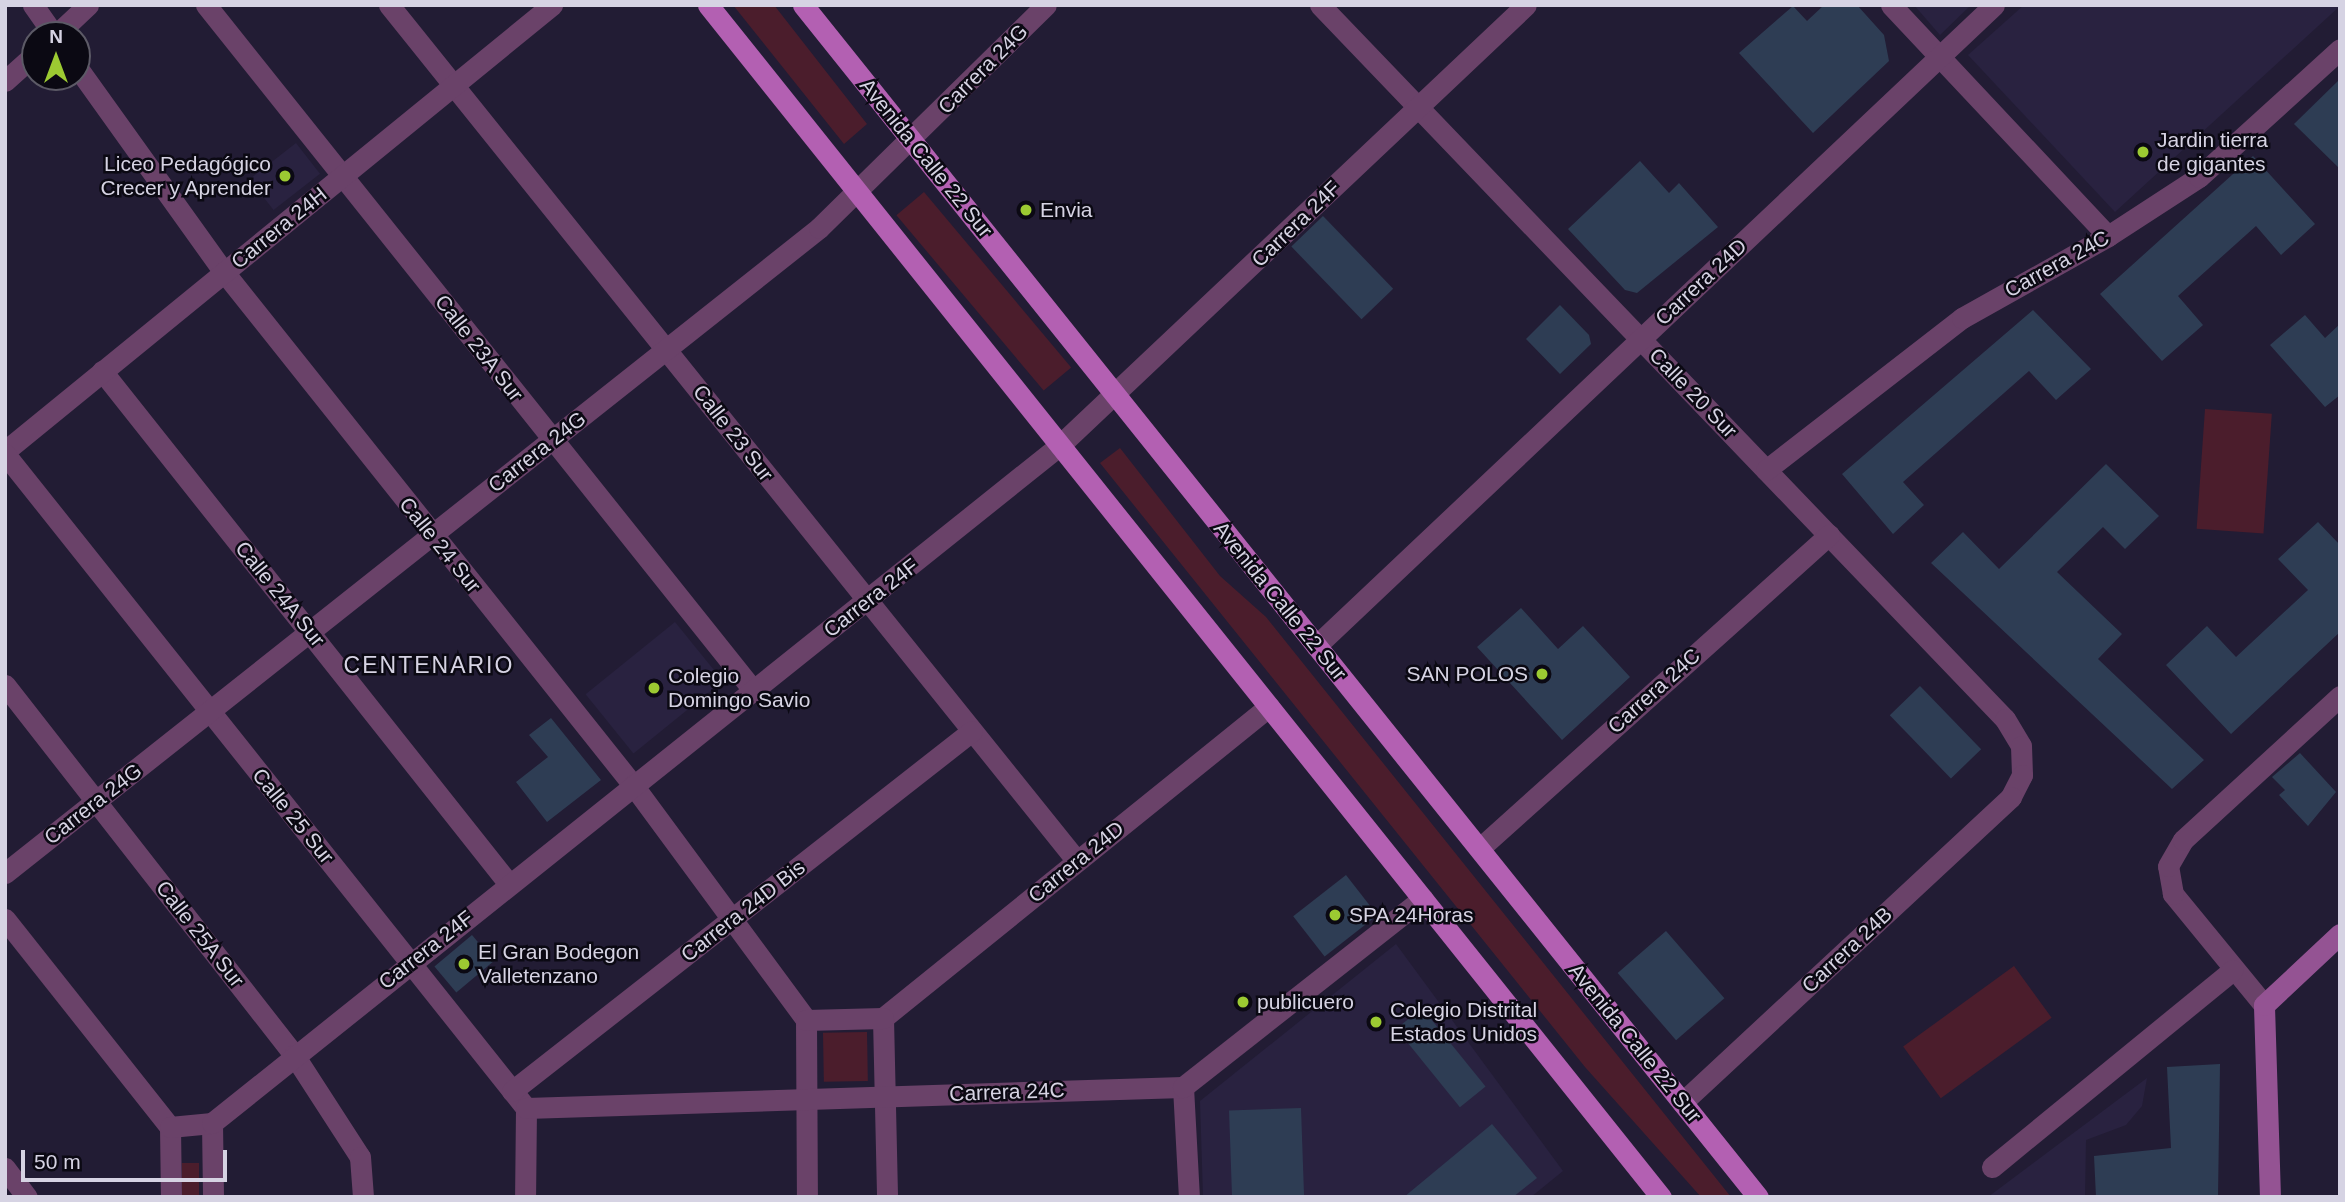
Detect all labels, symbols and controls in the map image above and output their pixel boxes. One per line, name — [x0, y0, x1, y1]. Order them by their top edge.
street label: Carrera 24G — [933, 19, 1033, 119]
north arrow — [21, 21, 91, 91]
text: N — [49, 26, 63, 47]
street label: Avenida Calle 22 Sur — [854, 74, 998, 242]
place label: Jardin tierra de gigantes — [2157, 127, 2268, 177]
marker: Jardin tierra de gigantes — [2135, 144, 2151, 160]
place label: Liceo Pedagógico Crecer y Aprender — [99, 151, 271, 201]
marker: Liceo Pedagógico Crecer y Aprender — [277, 168, 293, 184]
street label: Carrera 24F — [1247, 176, 1345, 272]
street label: Carrera 24H — [226, 182, 332, 274]
place label: Envia — [1040, 197, 1093, 223]
marker: Envia — [1018, 202, 1034, 218]
street label: Carrera 24C — [2000, 225, 2114, 303]
street label: Carrera 24D — [1650, 233, 1752, 331]
street label: Calle 23A Sur — [429, 289, 529, 407]
street label: Calle 20 Sur — [1644, 343, 1742, 443]
street label: Calle 23 Sur — [687, 380, 779, 486]
street label: Carrera 24G — [483, 406, 591, 498]
street label: Calle 24 Sur — [394, 492, 486, 598]
street label: Avenida Calle 22 Sur — [1208, 517, 1352, 685]
street label: Calle 24A Sur — [229, 536, 331, 652]
street label: Carrera 24F — [819, 553, 923, 643]
street label: Carrera 24C — [1603, 643, 1705, 739]
district label: CENTENARIO — [345, 651, 513, 679]
place label: SAN POLOS — [1407, 661, 1528, 687]
place label: Colegio Domingo Savio — [668, 663, 810, 713]
marker: SAN POLOS — [1534, 666, 1550, 682]
marker: Colegio Domingo Savio — [646, 680, 662, 696]
street label: Carrera 24G — [39, 758, 147, 850]
street label: Calle 25 Sur — [247, 763, 339, 869]
street label: Carrera 24D — [1023, 816, 1129, 908]
street label: Carrera 24D Bis — [676, 855, 810, 967]
street label: Calle 25A Sur — [150, 875, 250, 993]
place label: SPA 24Horas — [1349, 902, 1475, 928]
street label: Carrera 24B — [1797, 902, 1897, 998]
street label: Carrera 24F — [374, 905, 478, 995]
marker: SPA 24Horas — [1327, 907, 1343, 923]
place label: El Gran Bodegon Valletenzano — [478, 939, 639, 989]
marker: El Gran Bodegon Valletenzano — [456, 956, 472, 972]
street label: Avenida Calle 22 Sur — [1563, 959, 1707, 1127]
place label: publicuero — [1257, 989, 1354, 1015]
marker: publicuero — [1235, 994, 1251, 1010]
place label: Colegio Distrital Estados Unidos — [1390, 997, 1537, 1047]
marker: Colegio Distrital Estados Unidos — [1368, 1014, 1384, 1030]
street label: Carrera 24C — [949, 1077, 1065, 1107]
scale bar — [24, 1136, 231, 1180]
text: 50 m — [34, 1150, 81, 1173]

